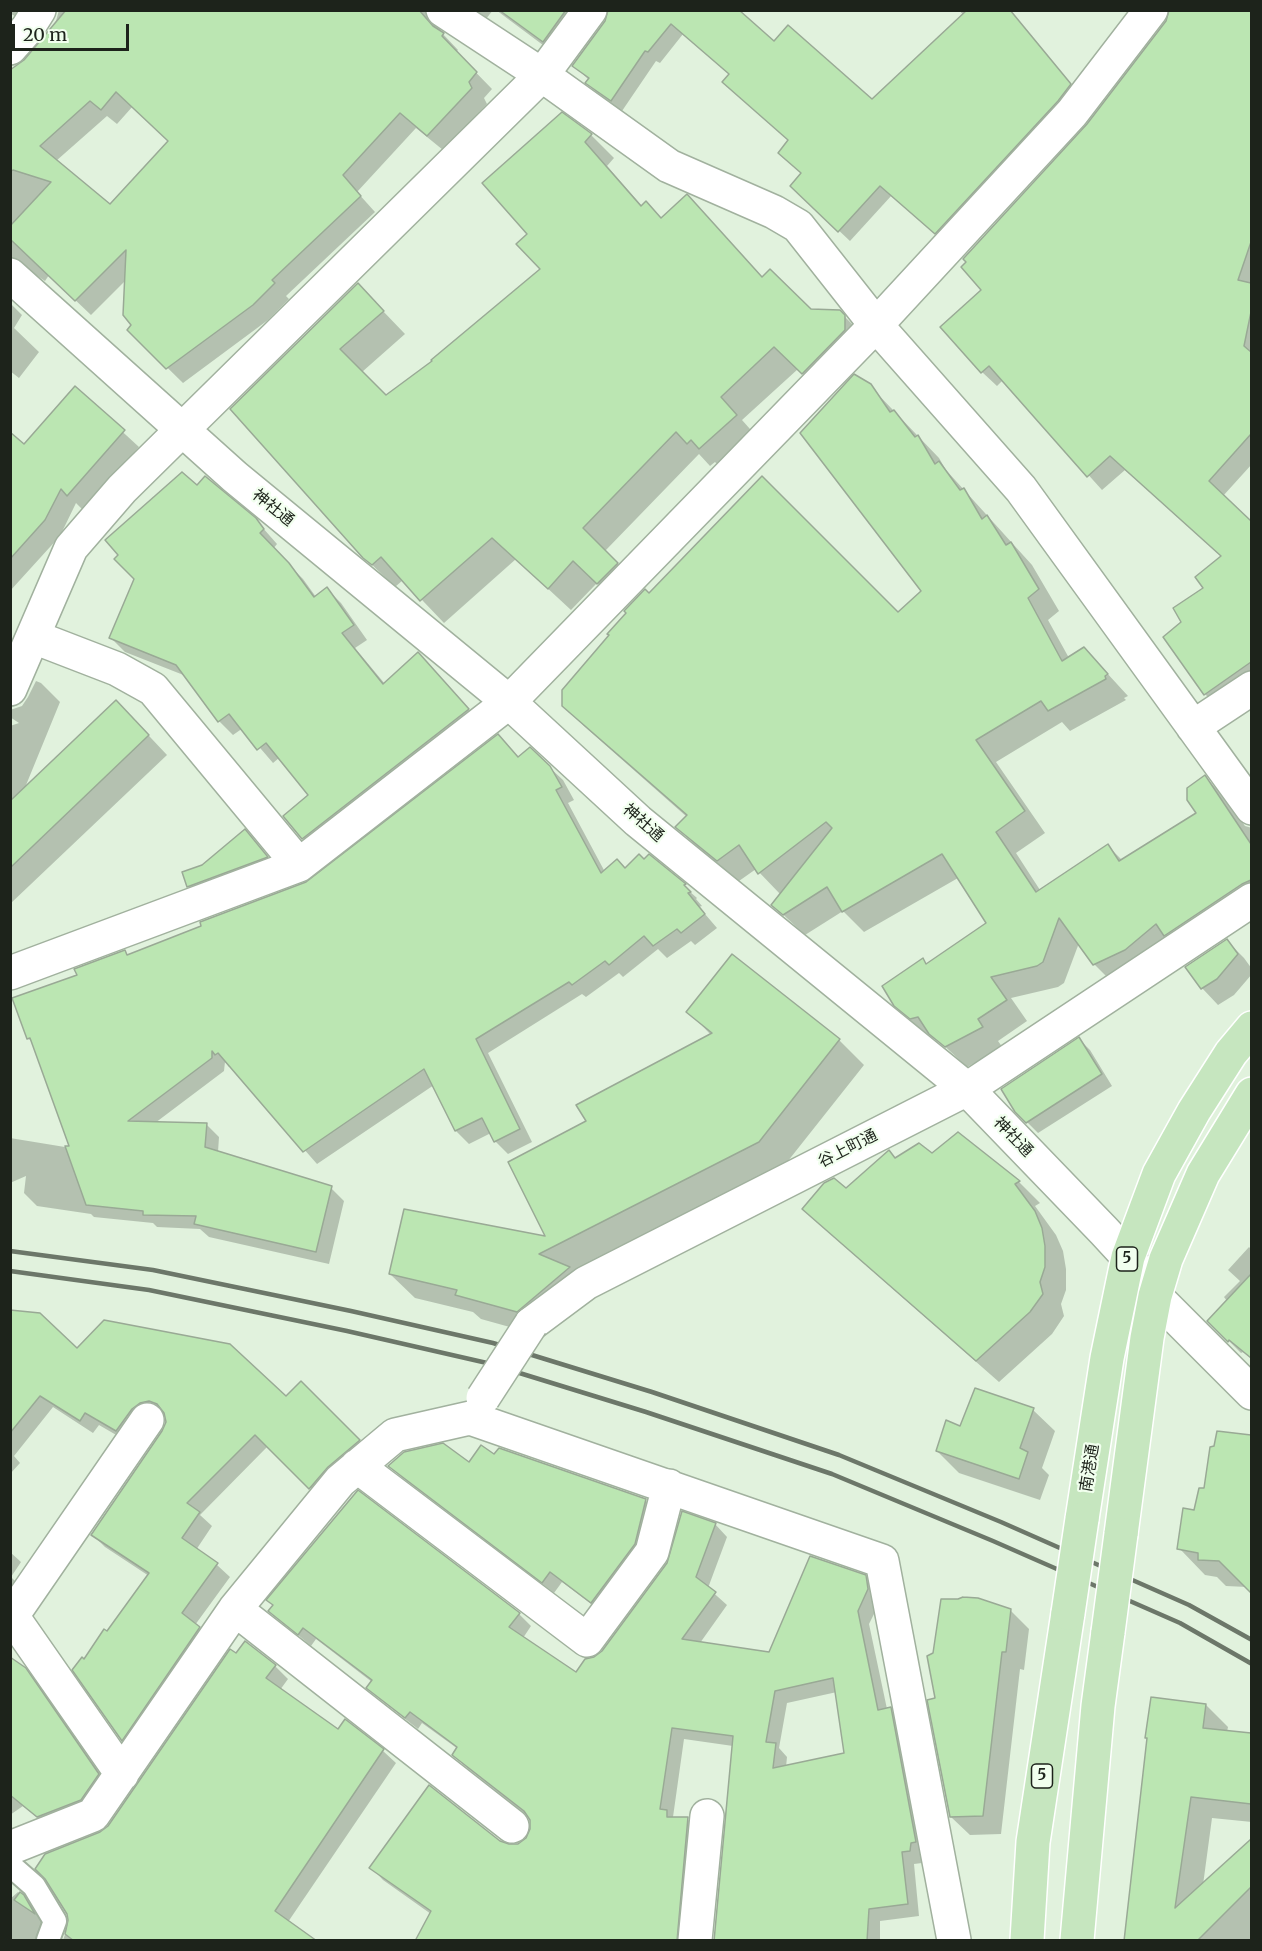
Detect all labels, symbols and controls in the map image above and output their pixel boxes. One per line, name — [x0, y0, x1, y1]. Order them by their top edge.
scale bar — [15, 12, 132, 50]
text: 20 m — [23, 23, 67, 46]
street label: 神社通 — [248, 485, 298, 531]
street label: 神社通 — [619, 800, 667, 846]
street label: 神社通 — [989, 1113, 1037, 1161]
street label: 谷上町通 — [815, 1126, 881, 1172]
road number: 5 — [1116, 1247, 1138, 1271]
street label: 南港通 — [1077, 1443, 1103, 1493]
road number: 5 — [1032, 1764, 1052, 1788]

